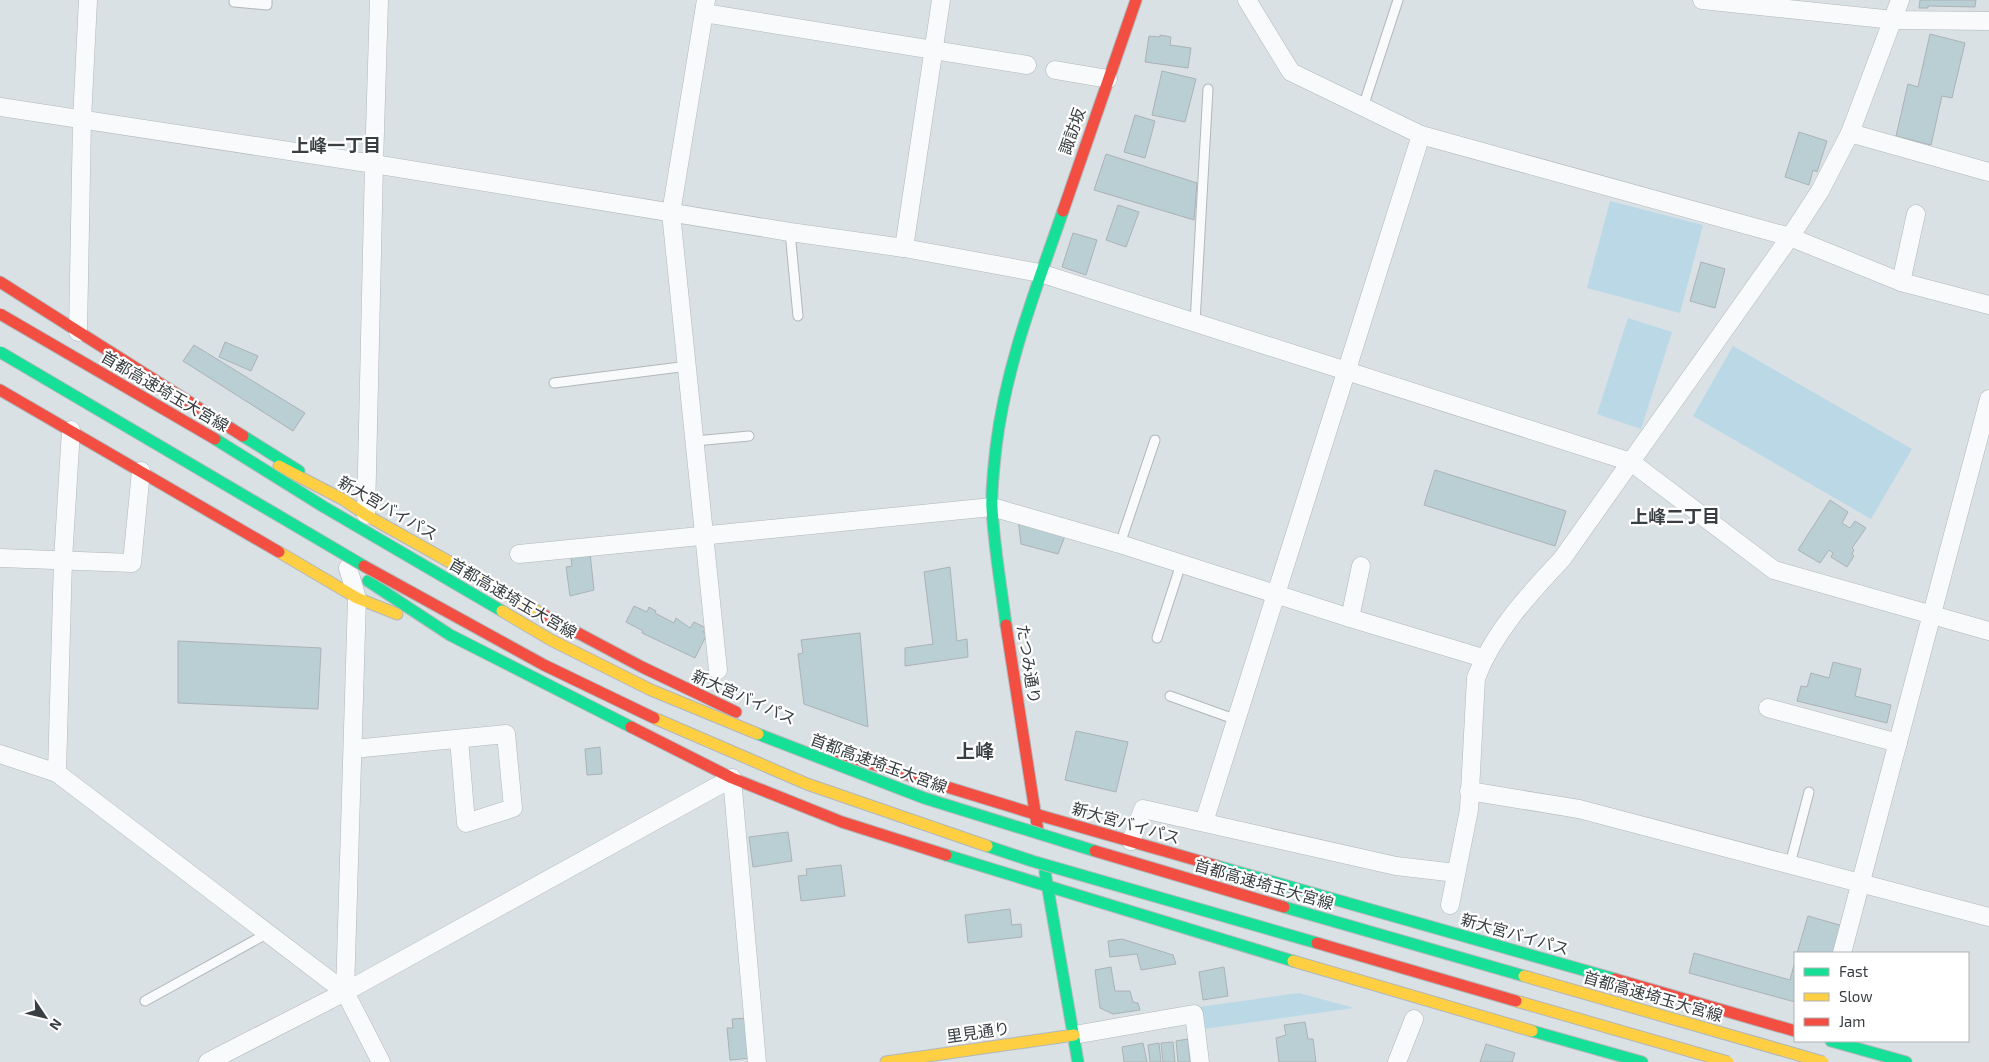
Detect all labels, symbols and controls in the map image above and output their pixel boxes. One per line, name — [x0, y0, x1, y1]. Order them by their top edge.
street label: 諏訪坂 — [1055, 105, 1088, 157]
district label: 上峰一丁目 — [291, 134, 381, 156]
street label: 首都高速埼玉大宮線 — [98, 346, 232, 435]
street label: 新大宮バイパス — [335, 471, 441, 544]
district label: 上峰二丁目 — [1630, 505, 1720, 527]
street label: 首都高速埼玉大宮線 — [446, 553, 580, 642]
street label: たつみ通り — [1014, 623, 1045, 705]
street label: 新大宮バイパス — [689, 665, 799, 728]
street label: 首都高速埼玉大宮線 — [808, 729, 950, 796]
district label: 上峰 — [956, 739, 994, 762]
street label: 新大宮バイパス — [1070, 798, 1182, 847]
street label: 首都高速埼玉大宮線 — [1192, 855, 1336, 912]
street label: 新大宮バイパス — [1459, 909, 1571, 958]
legend — [1794, 952, 1969, 1042]
text: Fast — [1839, 962, 1869, 980]
street label: 首都高速埼玉大宮線 — [1581, 967, 1725, 1024]
text: Slow — [1839, 987, 1873, 1005]
north arrow — [20, 992, 70, 1042]
text: Jam — [1839, 1012, 1865, 1030]
text: N — [46, 1016, 66, 1034]
street label: 里見通り — [945, 1018, 1011, 1045]

